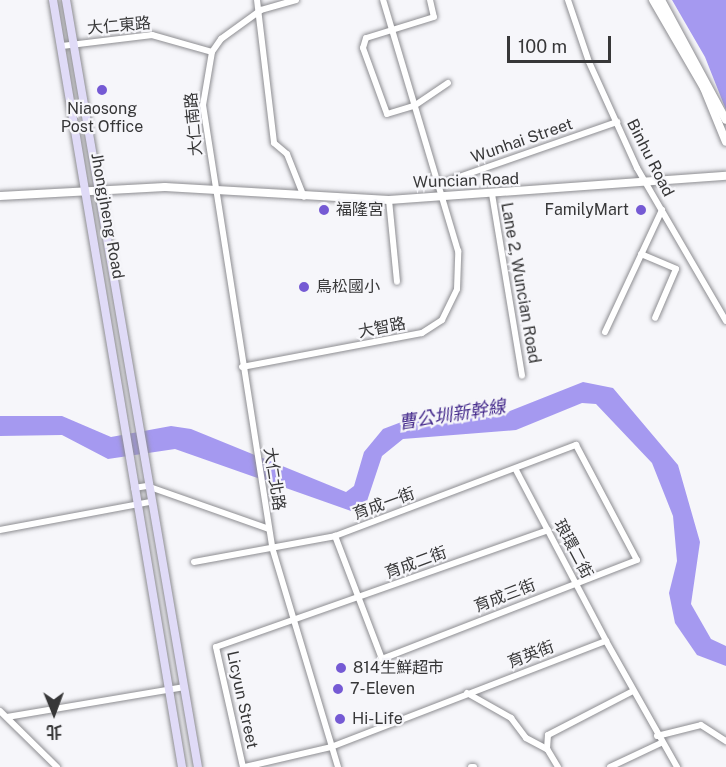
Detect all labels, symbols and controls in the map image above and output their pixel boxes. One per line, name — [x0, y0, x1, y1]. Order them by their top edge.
street label: 大仁東路 — [86, 14, 152, 38]
scale bar — [510, 24, 614, 62]
text: 100 m — [518, 36, 567, 57]
marker: Niaosong Post Office — [95, 83, 109, 97]
street label: 大仁南路 — [182, 91, 206, 157]
place label: Niaosong Post Office — [61, 99, 143, 137]
street label: Wunhai Street — [469, 115, 575, 167]
street label: Binhu Road — [622, 116, 678, 200]
street label: Jhongjheng Road — [86, 151, 128, 281]
street label: Wuncian Road — [413, 170, 519, 192]
place label: 福隆宮 — [336, 200, 384, 220]
place label: FamilyMart — [545, 200, 629, 220]
street label: Lane 2, Wuncian Road — [496, 201, 544, 365]
marker: 福隆宮 — [317, 203, 331, 217]
marker: FamilyMart — [634, 203, 648, 217]
place label: 鳥松國小 — [316, 277, 380, 297]
marker: 鳥松國小 — [297, 280, 311, 294]
street label: 大智路 — [357, 314, 407, 342]
water label: 曹公圳新幹線 — [397, 396, 507, 434]
street label: 大仁北路 — [260, 446, 288, 512]
street label: 育成一街 — [351, 484, 417, 524]
street label: 琅環二街 — [550, 516, 596, 582]
street label: 育成二街 — [383, 543, 449, 583]
street label: 育成三街 — [472, 576, 538, 616]
street label: 育英街 — [505, 637, 557, 673]
street label: Licyun Street — [222, 649, 262, 751]
place label: 814生鮮超市 — [353, 658, 444, 678]
marker: 814生鮮超市 — [334, 661, 348, 675]
place label: 7-Eleven — [350, 679, 415, 699]
marker: 7-Eleven — [331, 682, 345, 696]
north arrow — [24, 683, 84, 743]
place label: Hi-Life — [352, 709, 403, 729]
marker: Hi-Life — [333, 712, 347, 726]
text: 北 — [46, 722, 63, 741]

